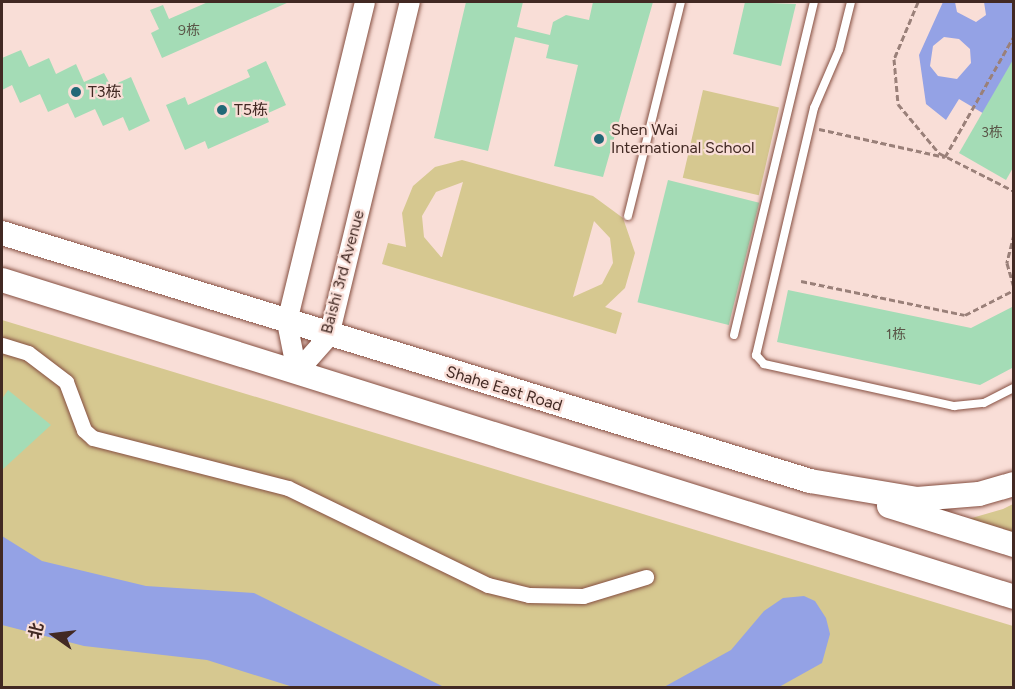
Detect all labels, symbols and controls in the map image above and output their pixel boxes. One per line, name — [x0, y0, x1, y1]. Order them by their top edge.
house number: 9栋 — [178, 23, 200, 39]
place label: T3栋 — [88, 82, 122, 102]
marker: T3栋 — [69, 85, 83, 99]
place label: T5栋 — [234, 100, 268, 120]
marker: T5栋 — [215, 103, 229, 117]
place label: Shen Wai International School — [611, 120, 755, 158]
house number: 3栋 — [981, 125, 1003, 141]
marker: Shen Wai International School — [592, 132, 606, 146]
street label: Baishi 3rd Avenue — [317, 208, 369, 336]
house number: 1栋 — [886, 327, 906, 343]
street label: Shahe East Road — [444, 362, 564, 416]
north arrow — [24, 605, 84, 665]
text: 北 — [25, 620, 47, 641]

